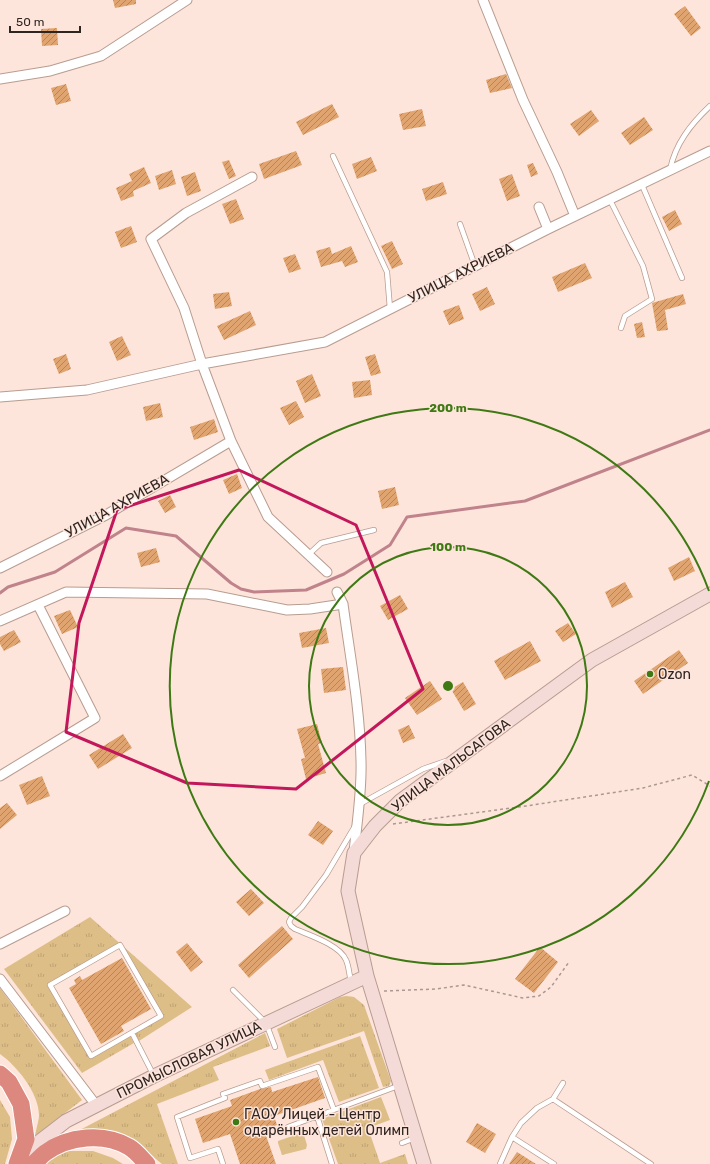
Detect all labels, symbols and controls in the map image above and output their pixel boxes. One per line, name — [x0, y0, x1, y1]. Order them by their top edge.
scale bar — [10, 8, 80, 34]
text: 50 m — [16, 15, 44, 29]
street label: УЛИЦА АХРИЕВА — [405, 239, 517, 307]
text: 200 m — [429, 401, 467, 415]
street label: УЛИЦА АХРИЕВА — [62, 470, 172, 542]
text: 100 m — [430, 540, 466, 554]
place label: Ozon — [658, 666, 691, 683]
marker: Ozon — [645, 669, 655, 679]
centre of rings — [441, 679, 455, 693]
street label: УЛИЦА МАЛЬСАГОВА — [388, 715, 514, 815]
street label: ПРОМЫСЛОВАЯ УЛИЦА — [114, 1017, 265, 1102]
place label: ГАОУ Лицей - Центр одарённых детей Олимп — [244, 1106, 409, 1139]
marker: ГАОУ Лицей - Центр одарённых детей Олимп — [231, 1117, 241, 1127]

